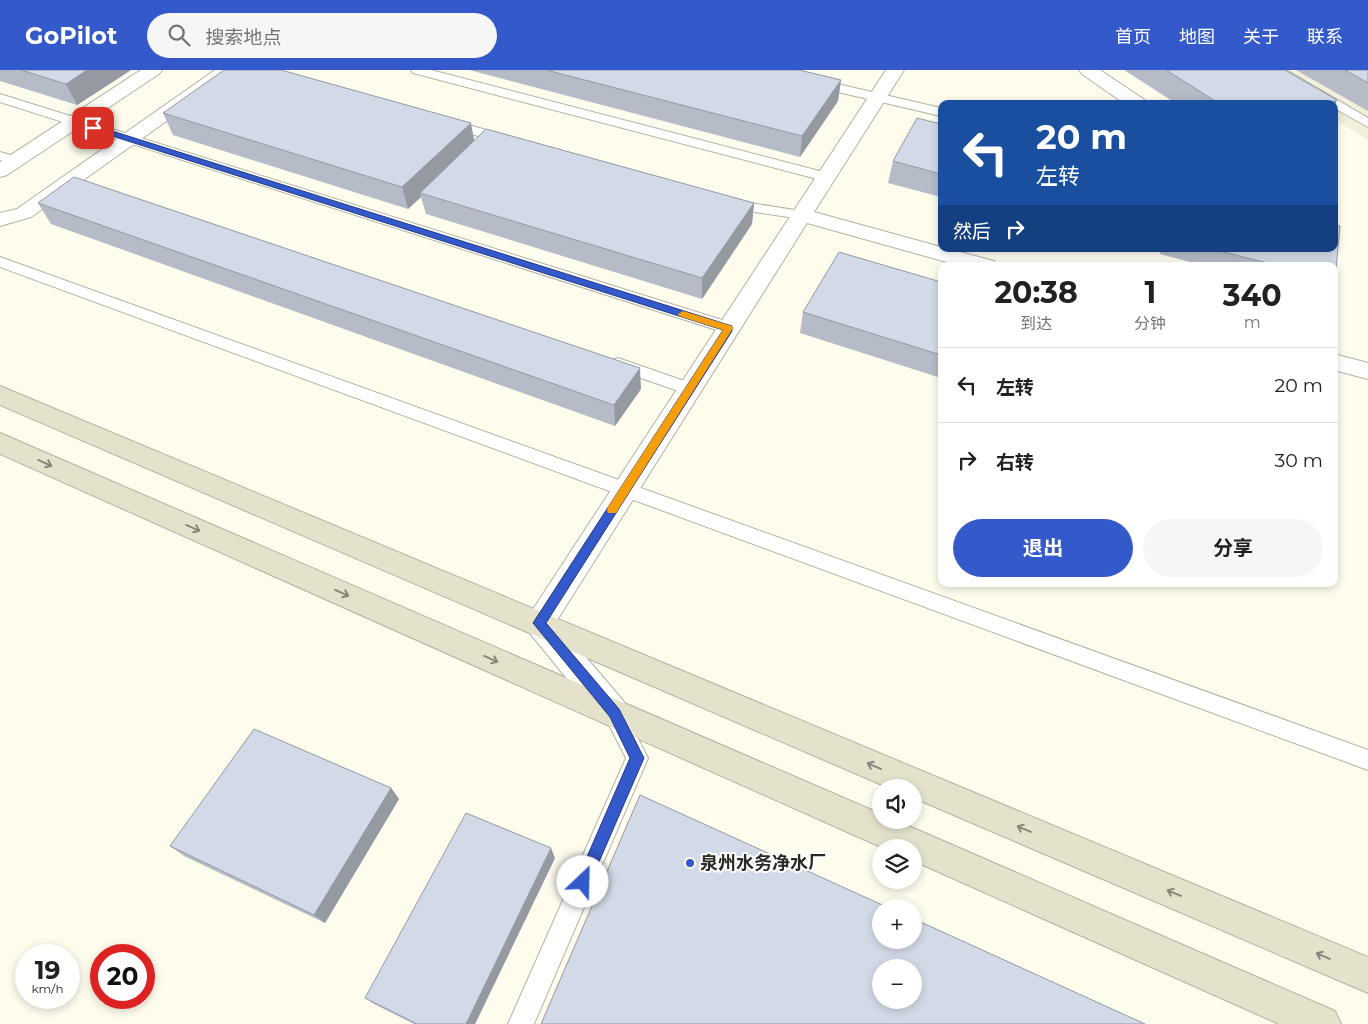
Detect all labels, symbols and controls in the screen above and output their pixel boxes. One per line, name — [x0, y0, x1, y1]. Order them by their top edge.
search box — [147, 13, 497, 58]
text: GoPilot — [25, 21, 117, 50]
icon: search — [165, 21, 193, 49]
text: 搜索地点 — [205, 26, 281, 49]
text: 首页 — [1115, 26, 1151, 48]
text: 地图 — [1179, 26, 1215, 48]
text: 关于 — [1243, 26, 1279, 48]
text: 联系 — [1307, 26, 1343, 48]
pin — [72, 107, 114, 149]
icon: arrive — [79, 114, 107, 142]
text: 20 m — [1036, 115, 1127, 158]
icon: left — [953, 120, 1018, 185]
text: 左转 — [1036, 163, 1080, 190]
icon: right — [1001, 215, 1029, 243]
text: 然后 — [953, 220, 991, 243]
text: 20:38 — [994, 274, 1078, 311]
text: 1 — [1144, 274, 1156, 311]
text: 340 — [1223, 277, 1282, 314]
text: m — [1244, 313, 1261, 332]
text: 到达 — [1020, 314, 1052, 333]
text: 分钟 — [1134, 314, 1166, 333]
icon: left — [953, 371, 981, 399]
text: 20 m — [1275, 374, 1323, 397]
text: 左转 — [996, 376, 1034, 399]
icon: right — [953, 446, 981, 474]
text: 30 m — [1275, 449, 1323, 472]
text: 右转 — [996, 451, 1034, 474]
one-way arrow — [37, 458, 52, 468]
button: 退出 — [953, 519, 1133, 577]
button: 分享 — [1143, 519, 1323, 577]
one-way arrow — [185, 523, 200, 533]
one-way arrow — [334, 589, 349, 599]
one-way arrow — [483, 654, 498, 664]
one-way arrow — [867, 760, 882, 770]
map controls — [872, 779, 922, 1009]
button: sound — [872, 779, 922, 829]
one-way arrow — [1017, 824, 1032, 833]
button: layers — [872, 839, 922, 889]
place label: 泉州水务净水厂 — [700, 852, 826, 874]
position arrow — [556, 855, 608, 907]
marker: 泉州水务净水厂 — [684, 857, 696, 869]
one-way arrow — [1166, 887, 1181, 896]
button: + — [872, 899, 922, 949]
speed limit sign: 20 — [90, 944, 155, 1009]
one-way arrow — [1316, 951, 1331, 960]
text: 19 — [35, 955, 60, 985]
button: − — [872, 959, 922, 1009]
text: km/h — [31, 981, 64, 996]

